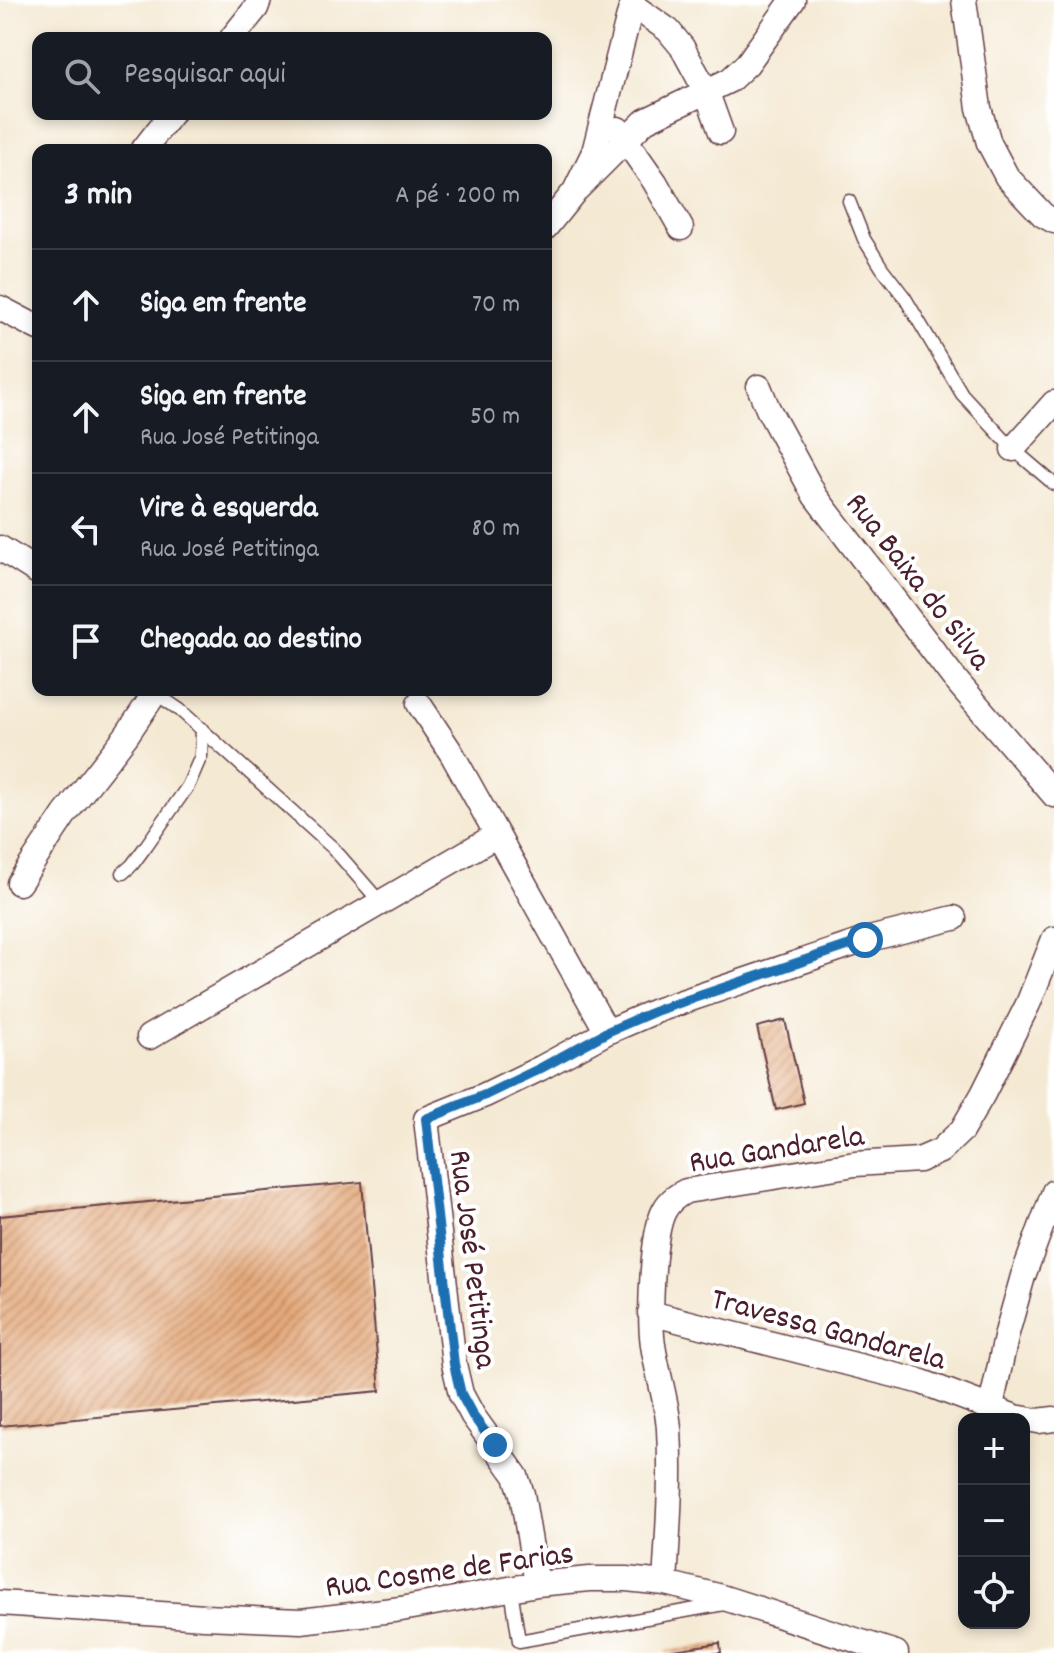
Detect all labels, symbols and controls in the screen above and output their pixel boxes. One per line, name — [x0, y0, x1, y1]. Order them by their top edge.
search box — [32, 32, 552, 120]
icon: search — [60, 54, 104, 98]
text: Pesquisar aqui — [124, 55, 286, 98]
text: 3 min — [64, 172, 132, 221]
text: A pé · 200 m — [395, 178, 520, 215]
icon: ahead — [64, 283, 108, 327]
text: Siga em frente — [140, 284, 307, 327]
text: 70 m — [472, 287, 520, 324]
text: Siga em frente — [140, 377, 307, 420]
icon: ahead — [64, 395, 108, 439]
text: 50 m — [470, 399, 520, 436]
text: Rua José Petitinga — [140, 420, 319, 457]
street label: Rua Baixa do Silva — [832, 484, 1001, 683]
text: Vire à esquerda — [140, 489, 318, 532]
icon: left — [64, 507, 108, 551]
text: 80 m — [472, 511, 520, 548]
text: Rua José Petitinga — [140, 532, 319, 569]
icon: arrive — [64, 619, 108, 663]
text: Chegada ao destino — [140, 620, 362, 663]
route start — [847, 922, 883, 958]
street label: Rua Gandarela — [686, 1115, 868, 1188]
street label: Rua José Petitinga — [434, 1148, 506, 1373]
street label: Travessa Gandarela — [705, 1278, 951, 1385]
map controls — [958, 1413, 1030, 1629]
button: + — [958, 1413, 1030, 1485]
route end — [477, 1427, 513, 1463]
button: − — [958, 1485, 1030, 1557]
street label: Rua Cosme de Farias — [322, 1533, 577, 1613]
button: locate — [958, 1557, 1030, 1629]

